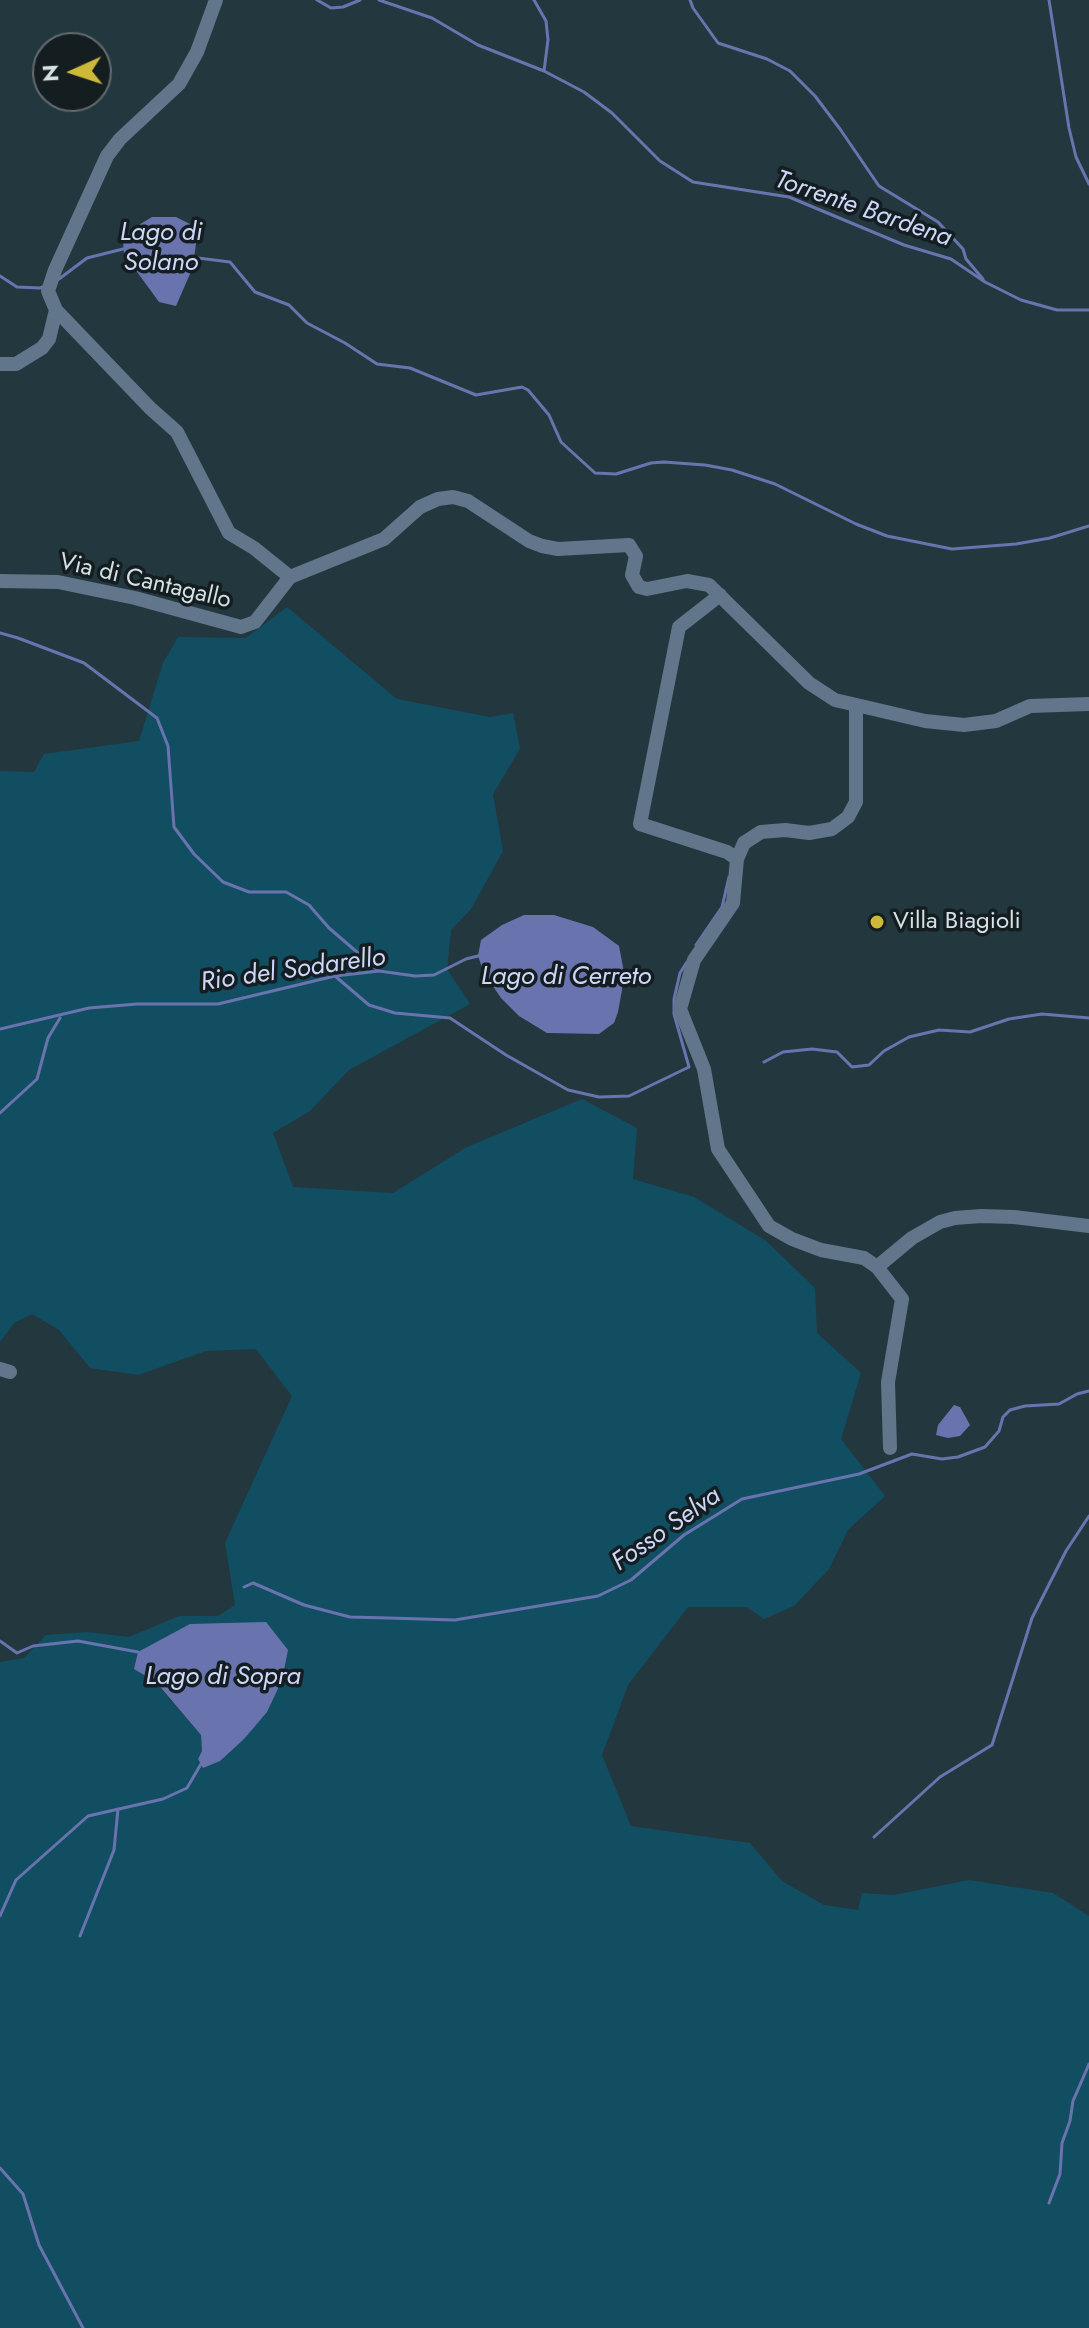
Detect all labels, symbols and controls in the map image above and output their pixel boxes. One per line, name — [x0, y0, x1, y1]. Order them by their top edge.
north arrow — [32, 32, 112, 112]
text: N — [34, 64, 66, 83]
water label: Torrente Bardena — [770, 165, 956, 255]
water label: Lago di Solano — [120, 218, 202, 280]
street label: Via di Cantagallo — [56, 548, 234, 616]
place label: Villa Biagioli — [893, 908, 1021, 936]
marker: Villa Biagioli — [868, 913, 886, 931]
water label: Rio del Sodarello — [199, 943, 387, 999]
water label: Lago di Cerreto — [481, 962, 651, 994]
water label: Fosso Selva — [607, 1481, 727, 1579]
water label: Lago di Sopra — [145, 1662, 301, 1694]

